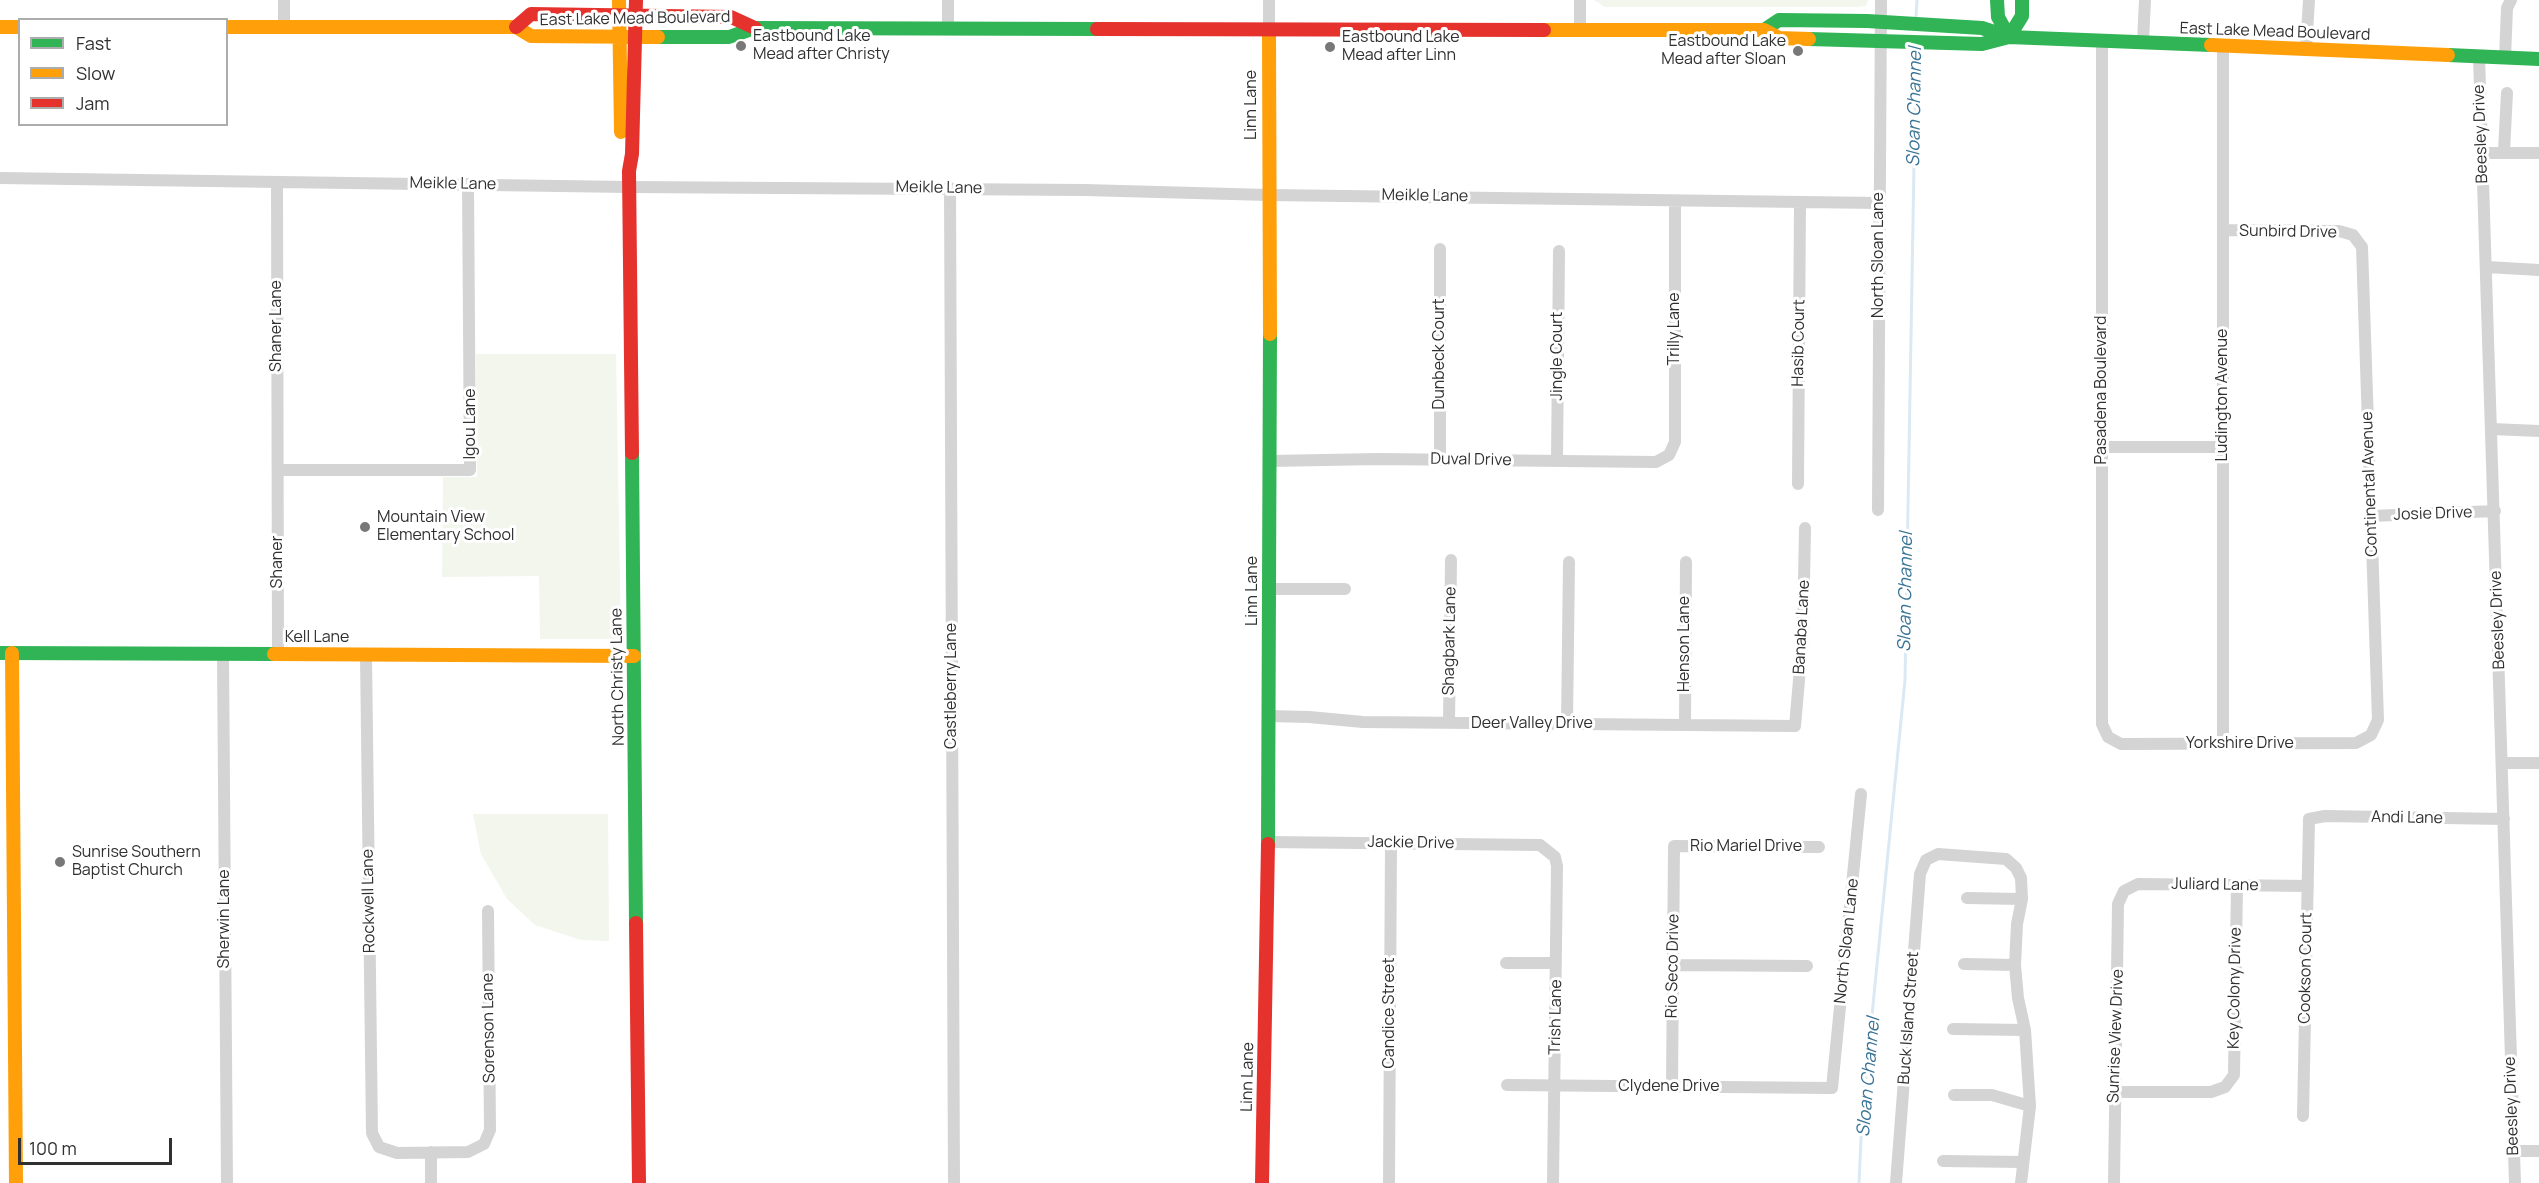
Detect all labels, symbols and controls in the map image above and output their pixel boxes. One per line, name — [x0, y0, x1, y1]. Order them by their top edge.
street label: East Lake Mead Boulevard — [539, 8, 731, 30]
legend — [18, 18, 228, 126]
street label: East Lake Mead Boulevard — [2179, 19, 2371, 45]
place label: Eastbound Lake Mead after Christy — [753, 27, 890, 65]
place label: Eastbound Lake Mead after Linn — [1342, 28, 1460, 66]
text: Fast — [76, 31, 111, 55]
place label: Eastbound Lake Mead after Sloan — [1661, 32, 1786, 70]
marker: Eastbound Lake Mead after Christy — [734, 39, 748, 53]
marker: Eastbound Lake Mead after Linn — [1323, 40, 1337, 54]
marker: Eastbound Lake Mead after Sloan — [1791, 44, 1805, 58]
water label: Sloan Channel — [1903, 47, 1927, 167]
text: Slow — [76, 61, 115, 85]
street label: Linn Lane — [1242, 70, 1262, 140]
street label: Beesley Drive — [2470, 84, 2492, 184]
text: Jam — [76, 91, 110, 115]
street label: Meikle Lane — [410, 174, 496, 194]
street label: Meikle Lane — [896, 178, 982, 198]
street label: Meikle Lane — [1382, 186, 1468, 206]
street label: North Sloan Lane — [1869, 192, 1889, 318]
street label: Sunbird Drive — [2239, 222, 2337, 242]
street label: Shaner Lane — [267, 280, 287, 372]
street label: Trilly Lane — [1665, 292, 1685, 366]
street label: Dunbeck Court — [1430, 298, 1450, 410]
street label: Hasib Court — [1789, 299, 1809, 387]
street label: Jingle Court — [1548, 311, 1568, 401]
street label: Pasadena Boulevard — [2092, 316, 2112, 464]
street label: Ludington Avenue — [2213, 329, 2233, 461]
street label: Igou Lane — [461, 388, 481, 460]
street label: Continental Avenue — [2358, 411, 2382, 557]
street label: Duval Drive — [1430, 450, 1512, 470]
street label: Josie Drive — [2393, 503, 2473, 525]
place label: Mountain View Elementary School — [377, 508, 515, 546]
marker: Mountain View Elementary School — [358, 520, 372, 534]
water label: Sloan Channel — [1894, 532, 1918, 652]
street label: Shaner — [268, 536, 288, 588]
street label: Linn Lane — [1243, 556, 1263, 626]
street label: Beesley Drive — [2487, 570, 2509, 670]
street label: Banaba Lane — [1790, 579, 1814, 675]
street label: Shagbark Lane — [1439, 586, 1461, 696]
street label: Henson Lane — [1675, 596, 1695, 692]
street label: North Christy Lane — [607, 608, 629, 746]
street label: Castleberry Lane — [942, 623, 962, 749]
street label: Kell Lane — [285, 628, 349, 648]
street label: Deer Valley Drive — [1471, 714, 1593, 734]
street label: Yorkshire Drive — [2186, 734, 2294, 754]
street label: Andi Lane — [2371, 808, 2443, 828]
street label: Jackie Drive — [1367, 833, 1455, 853]
street label: Rio Mariel Drive — [1690, 837, 1802, 857]
place label: Sunrise Southern Baptist Church — [72, 843, 201, 881]
street label: Rockwell Lane — [358, 849, 380, 953]
marker: Sunrise Southern Baptist Church — [53, 855, 67, 869]
street label: Sherwin Lane — [215, 869, 235, 969]
street label: Juliard Lane — [2171, 875, 2259, 895]
street label: North Sloan Lane — [1831, 877, 1863, 1005]
street label: Cookson Court — [2295, 912, 2317, 1024]
street label: Rio Seco Drive — [1662, 914, 1684, 1018]
street label: Key Colony Drive — [2224, 927, 2246, 1049]
street label: Buck Island Street — [1895, 951, 1923, 1085]
street label: Candice Street — [1380, 957, 1400, 1069]
street label: Sunrise View Drive — [2104, 969, 2128, 1103]
street label: Sorenson Lane — [478, 973, 500, 1083]
street label: Trish Lane — [1546, 979, 1566, 1055]
water label: Sloan Channel — [1853, 1016, 1885, 1138]
street label: Linn Lane — [1238, 1042, 1258, 1112]
street label: Beesley Drive — [2501, 1056, 2523, 1156]
street label: Clydene Drive — [1618, 1077, 1720, 1097]
scale bar — [21, 1126, 176, 1164]
text: 100 m — [29, 1136, 77, 1160]

